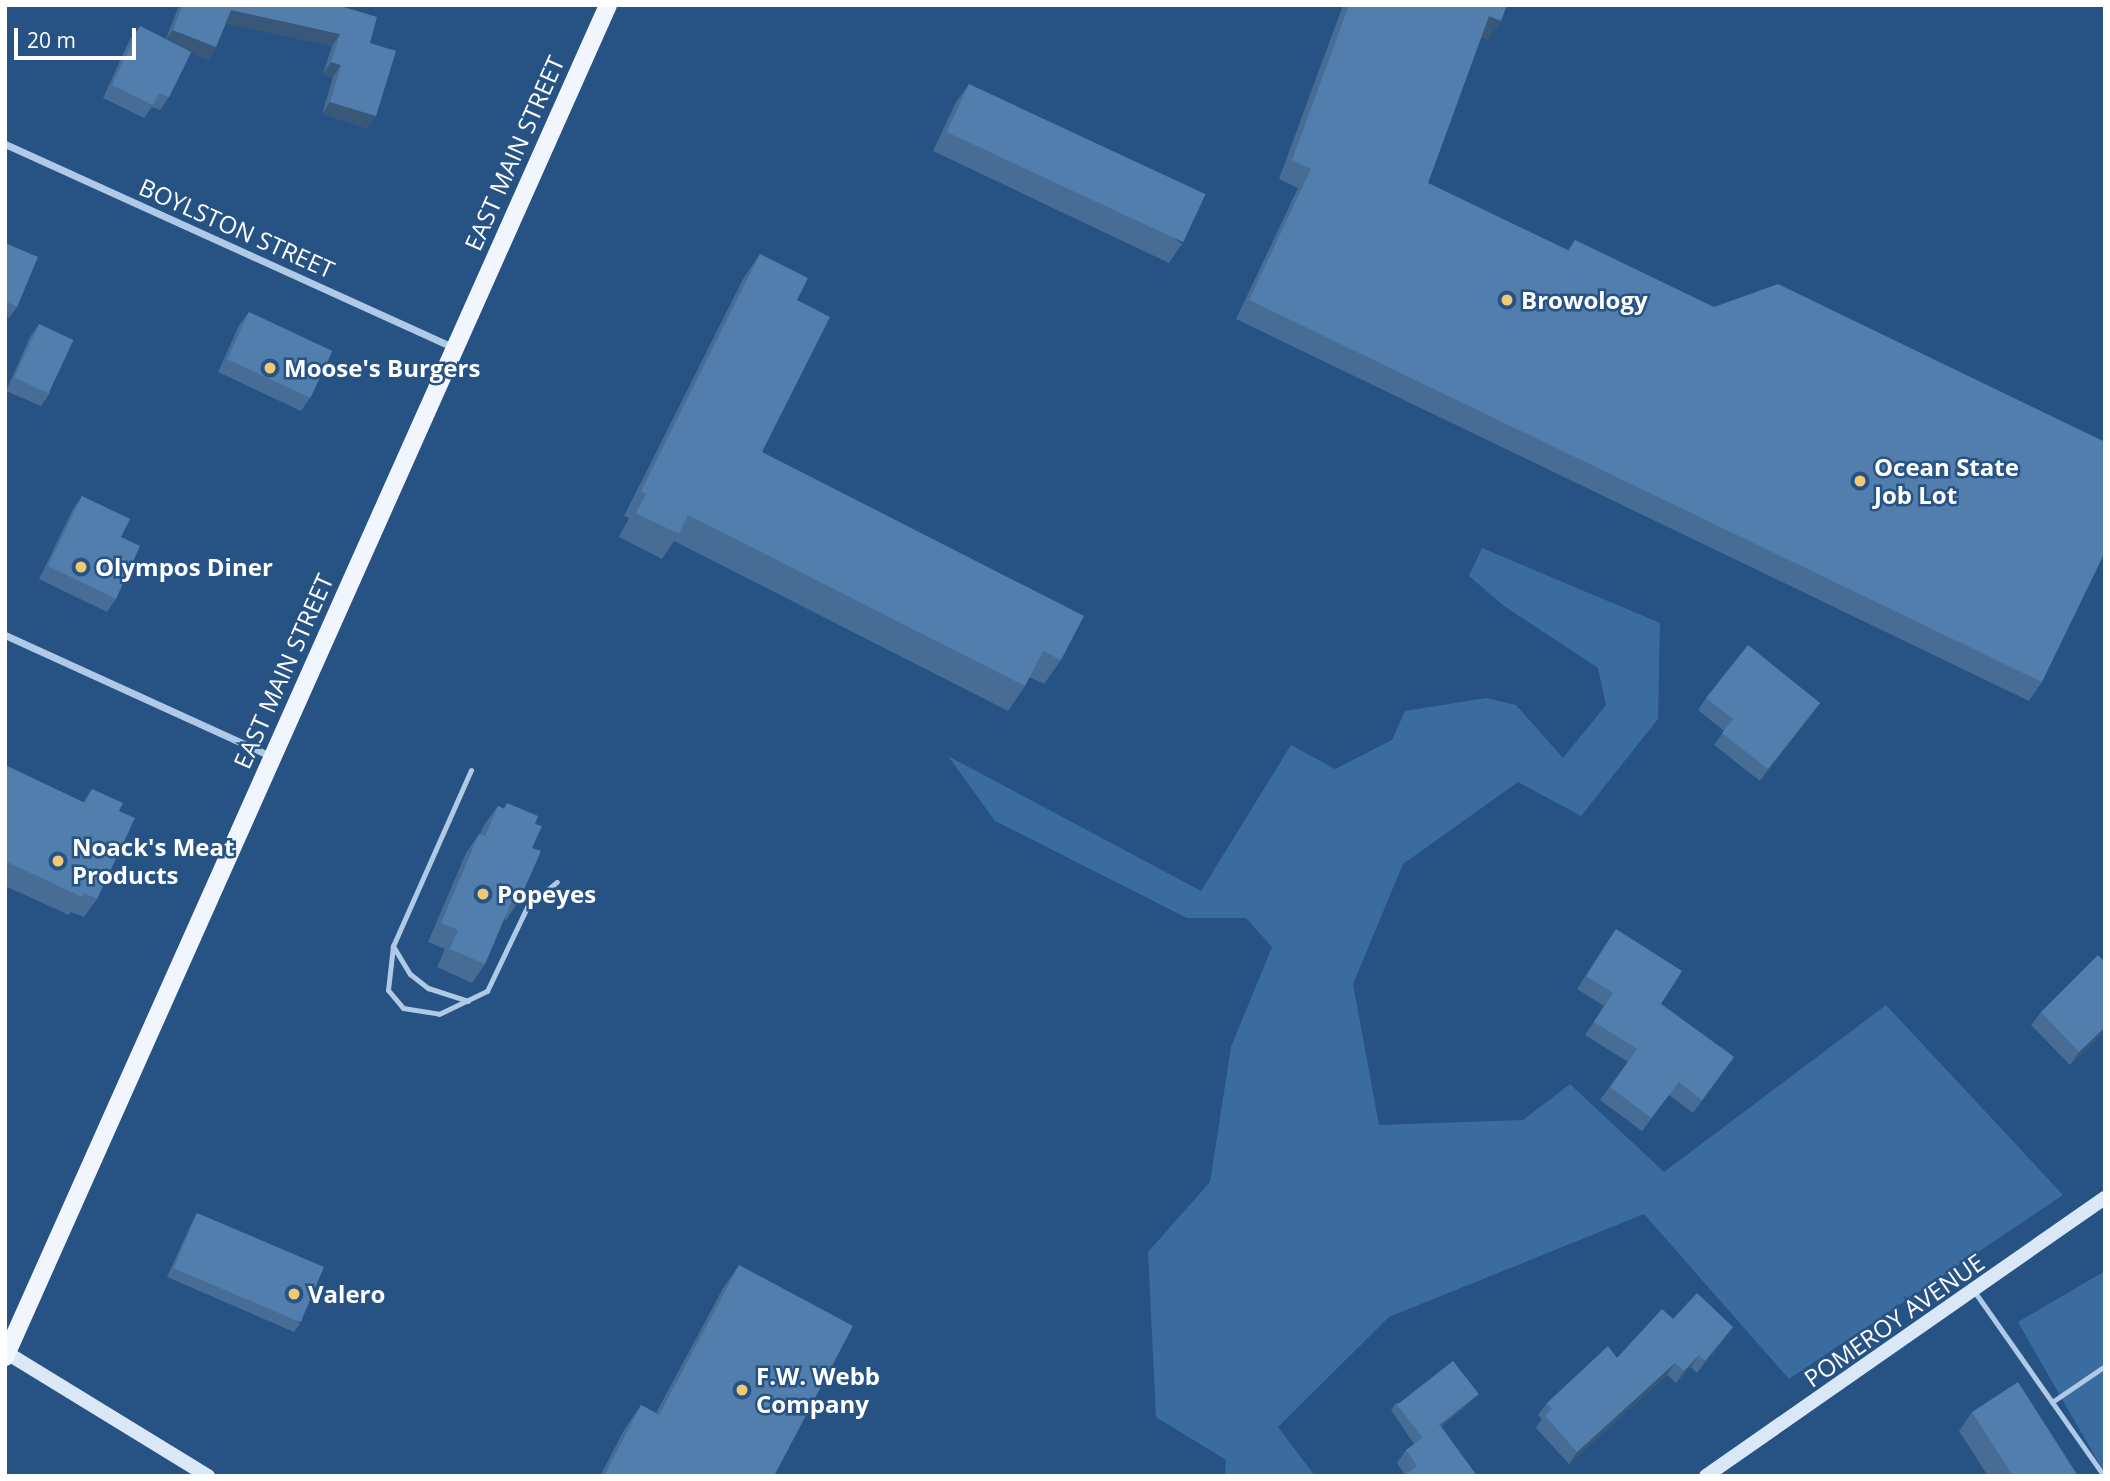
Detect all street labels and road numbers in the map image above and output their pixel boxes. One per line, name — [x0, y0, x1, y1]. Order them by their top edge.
street label: EAST MAIN STREET — [458, 51, 570, 255]
street label: BOYLSTON STREET — [135, 172, 339, 284]
street label: EAST MAIN STREET — [227, 569, 339, 773]
street label: POMEROY AVENUE — [1799, 1247, 1989, 1393]

